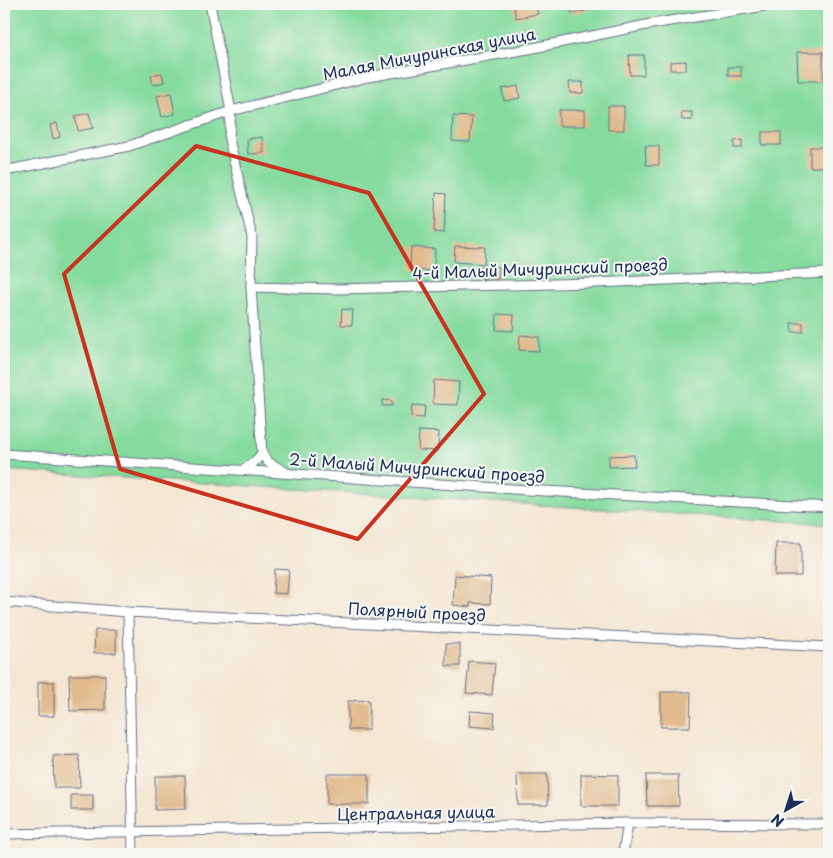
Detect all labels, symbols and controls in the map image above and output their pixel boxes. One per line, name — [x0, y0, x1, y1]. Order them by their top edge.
street label: Малая Мичуринская улица — [320, 21, 538, 85]
street label: 4-й Малый Мичуринский проезд — [412, 252, 668, 284]
street label: 2-й Малый Мичуринский проезд — [288, 446, 546, 488]
street label: Полярный проезд — [348, 595, 486, 627]
north arrow — [760, 786, 810, 836]
street label: Центральная улица — [337, 799, 495, 825]
text: N — [767, 809, 788, 832]

